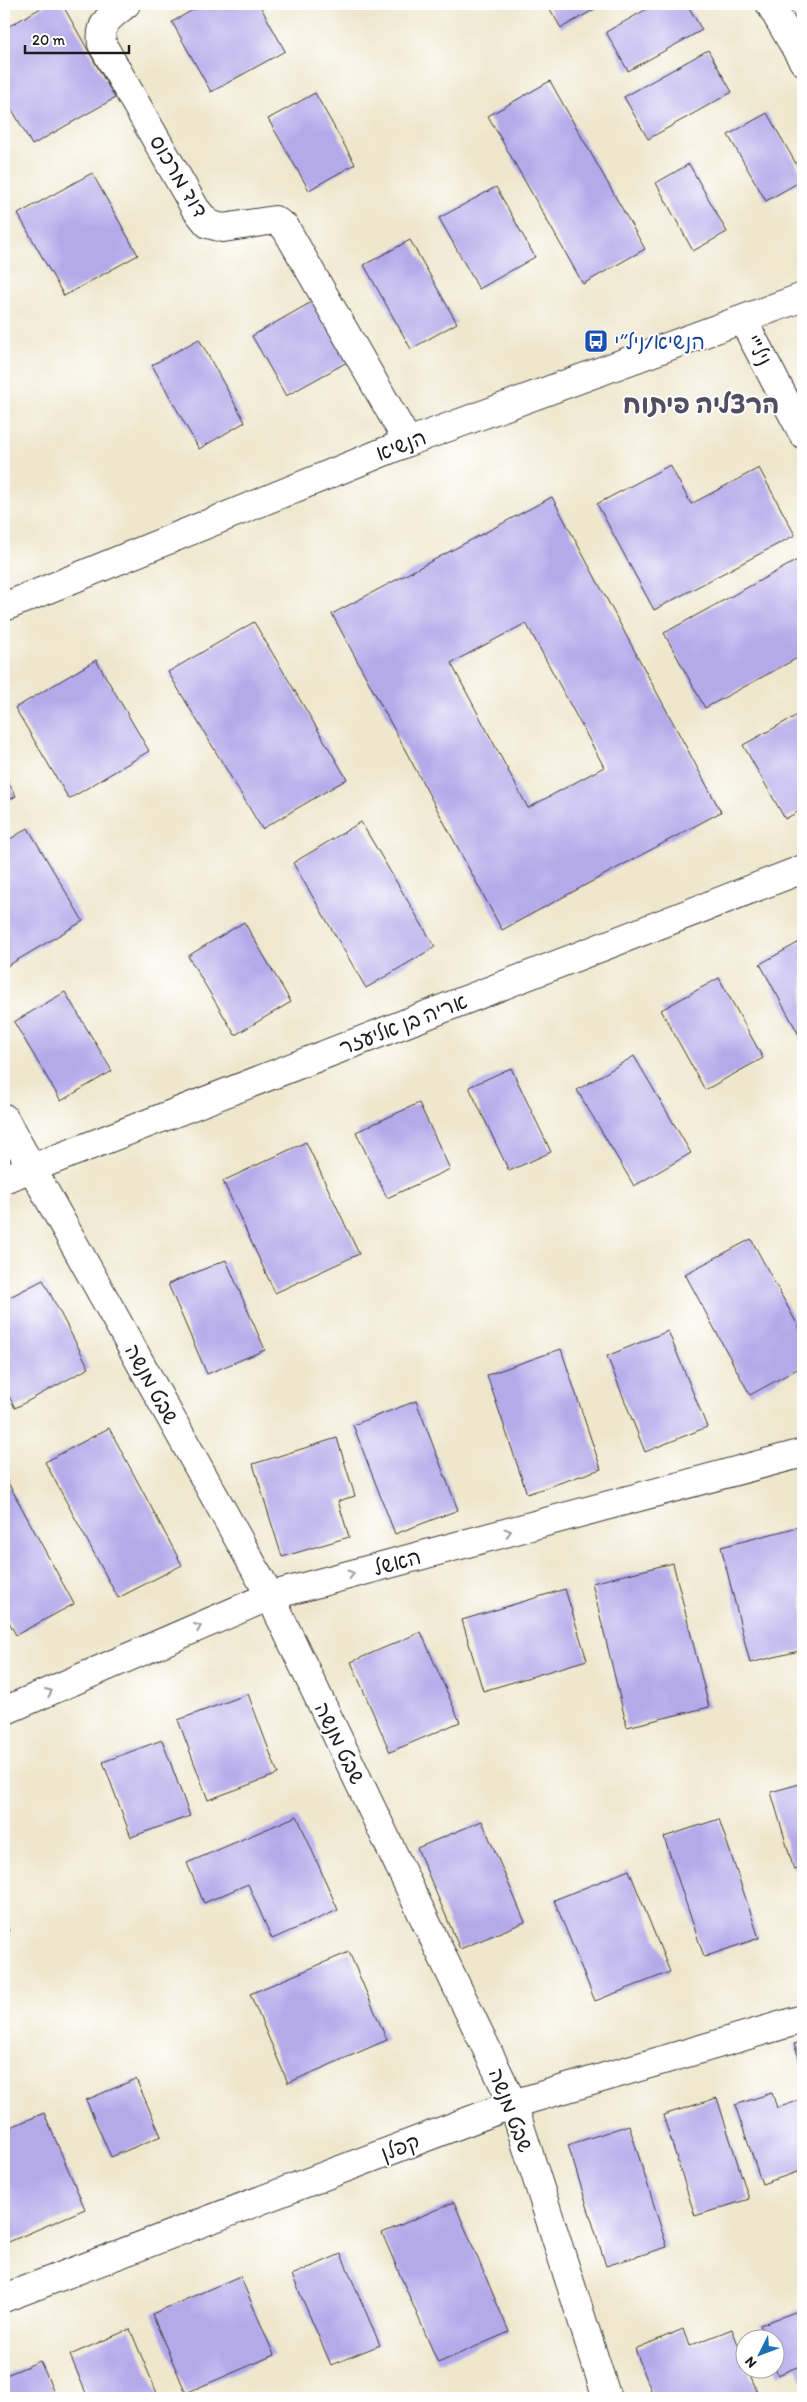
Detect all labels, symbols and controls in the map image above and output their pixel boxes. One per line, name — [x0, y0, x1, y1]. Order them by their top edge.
scale bar — [25, 22, 129, 54]
text: 20 m — [32, 31, 66, 49]
street label: דוד מרכוס — [145, 130, 213, 222]
bus stop icon: הנשיא/ניל״י — [583, 328, 609, 354]
place label: הנשיא/ניל״י — [614, 329, 705, 354]
street label: ניל"י — [741, 330, 777, 370]
district label: הרצליה פיתוח — [623, 388, 779, 420]
street label: הנשיא — [372, 424, 430, 466]
street label: אריה בן אליעזר — [336, 988, 471, 1061]
street label: שבט מנשה — [120, 1340, 184, 1428]
one-way arrow — [503, 1528, 511, 1538]
street label: האשל — [370, 1544, 424, 1580]
one-way arrow — [346, 1570, 354, 1580]
one-way arrow — [193, 1623, 202, 1634]
one-way arrow — [44, 1687, 52, 1697]
street label: שבט מנשה — [310, 1698, 370, 1788]
street label: שבט מנשה — [484, 2065, 538, 2155]
street label: קפלן — [377, 2128, 423, 2167]
north arrow — [734, 2330, 784, 2380]
text: N — [741, 2353, 760, 2372]

